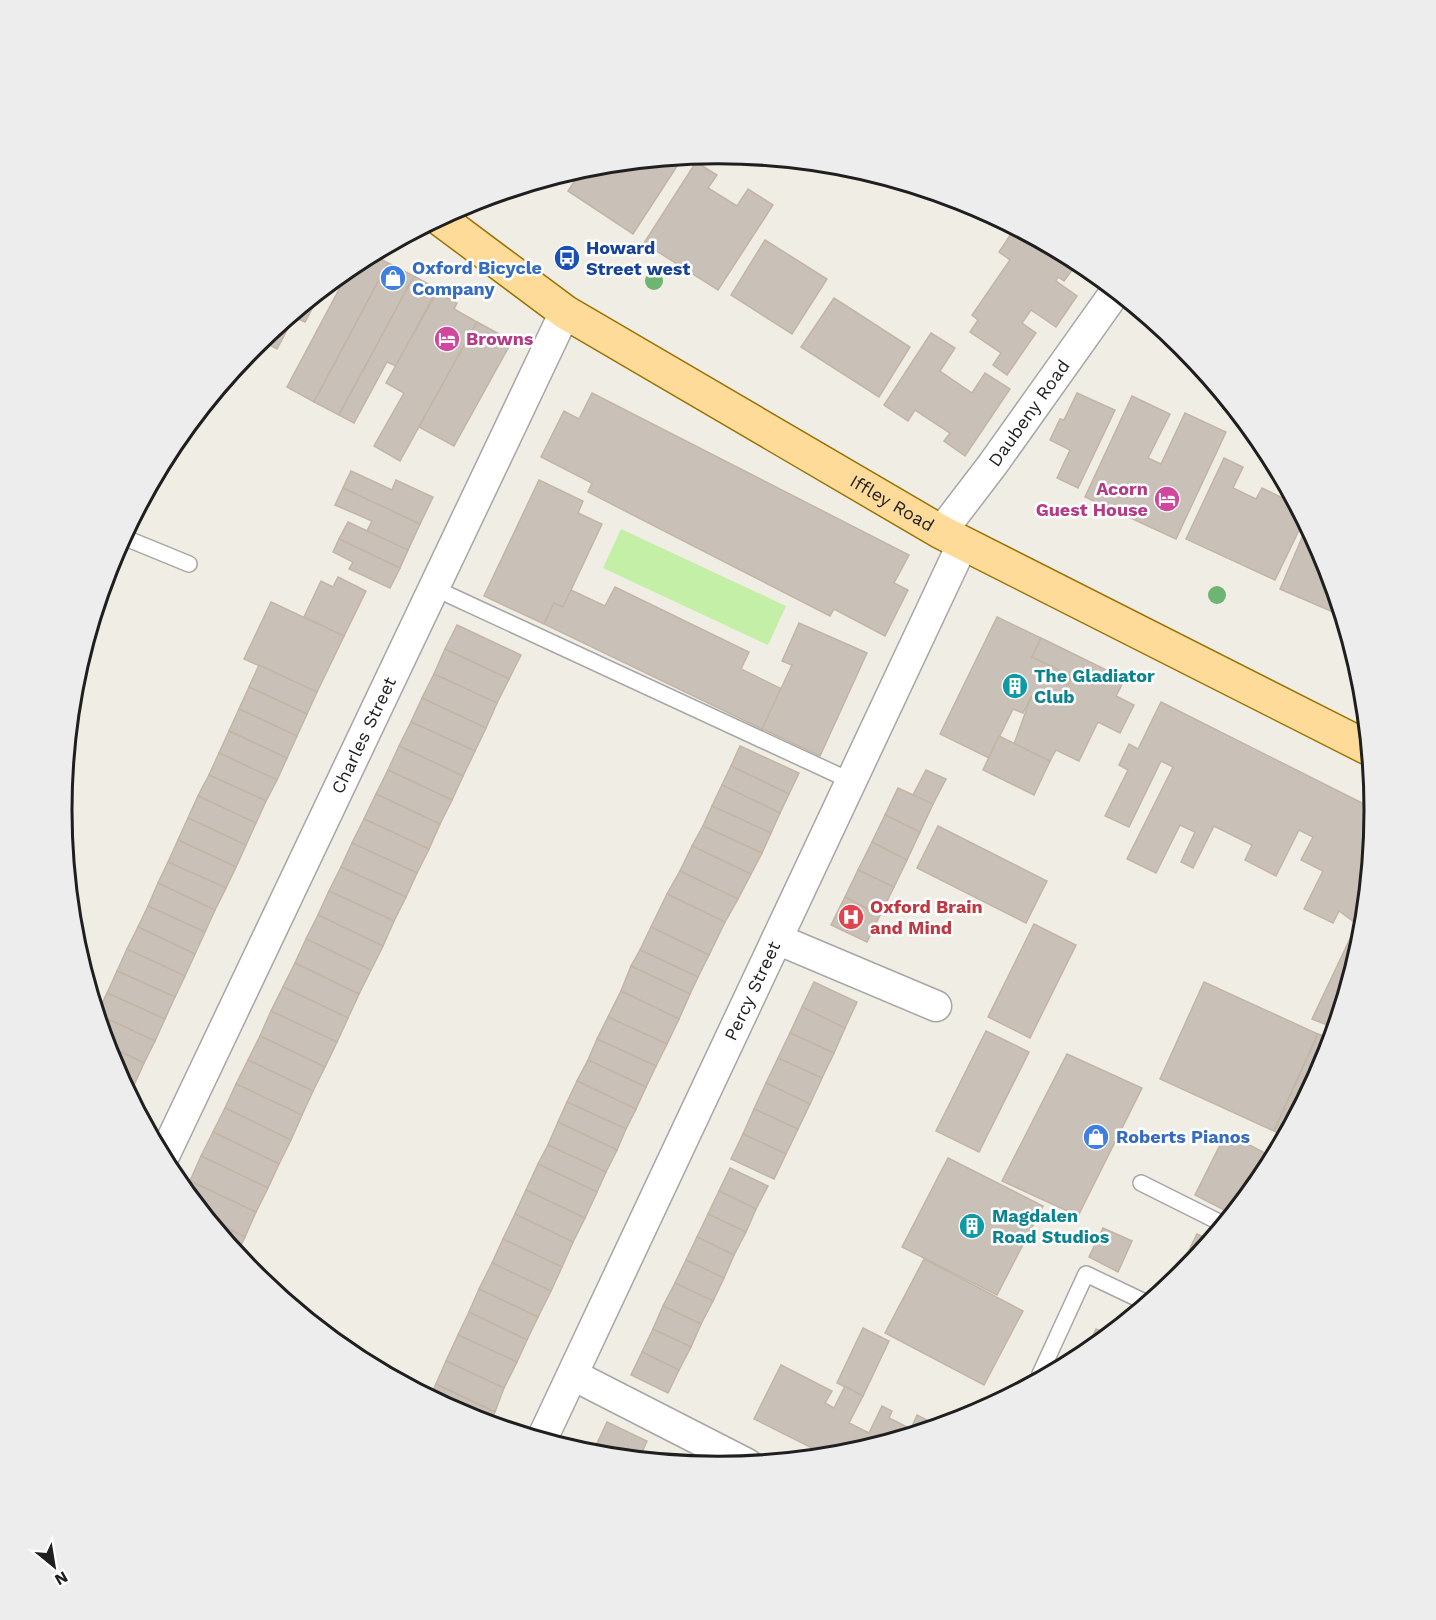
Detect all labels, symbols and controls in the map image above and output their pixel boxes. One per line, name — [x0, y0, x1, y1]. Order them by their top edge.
place label: Howard Street west — [586, 237, 690, 279]
bus stop icon: Howard Street west — [552, 243, 582, 273]
place label: Oxford Bicycle Company — [412, 257, 542, 299]
shop icon: Oxford Bicycle Company — [378, 263, 408, 293]
hotel icon: Browns — [432, 324, 462, 354]
place label: Browns — [466, 328, 534, 349]
street label: Daubeny Road — [984, 355, 1074, 470]
street label: Iffley Road — [846, 470, 938, 536]
place label: Acorn Guest House — [1036, 478, 1148, 520]
hotel icon: Acorn Guest House — [1152, 484, 1182, 514]
place label: The Gladiator Club — [1034, 665, 1155, 707]
building icon: The Gladiator Club — [1000, 671, 1030, 701]
street label: Charles Street — [327, 673, 400, 797]
place label: Oxford Brain and Mind — [870, 896, 983, 938]
hospital icon: Oxford Brain and Mind — [836, 902, 866, 932]
street label: Percy Street — [720, 937, 785, 1044]
shop icon: Roberts Pianos — [1081, 1122, 1111, 1152]
place label: Roberts Pianos — [1116, 1126, 1251, 1147]
place label: Magdalen Road Studios — [992, 1205, 1110, 1247]
building icon: Magdalen Road Studios — [957, 1211, 987, 1241]
north arrow — [24, 1536, 84, 1596]
text: N — [51, 1567, 71, 1590]

